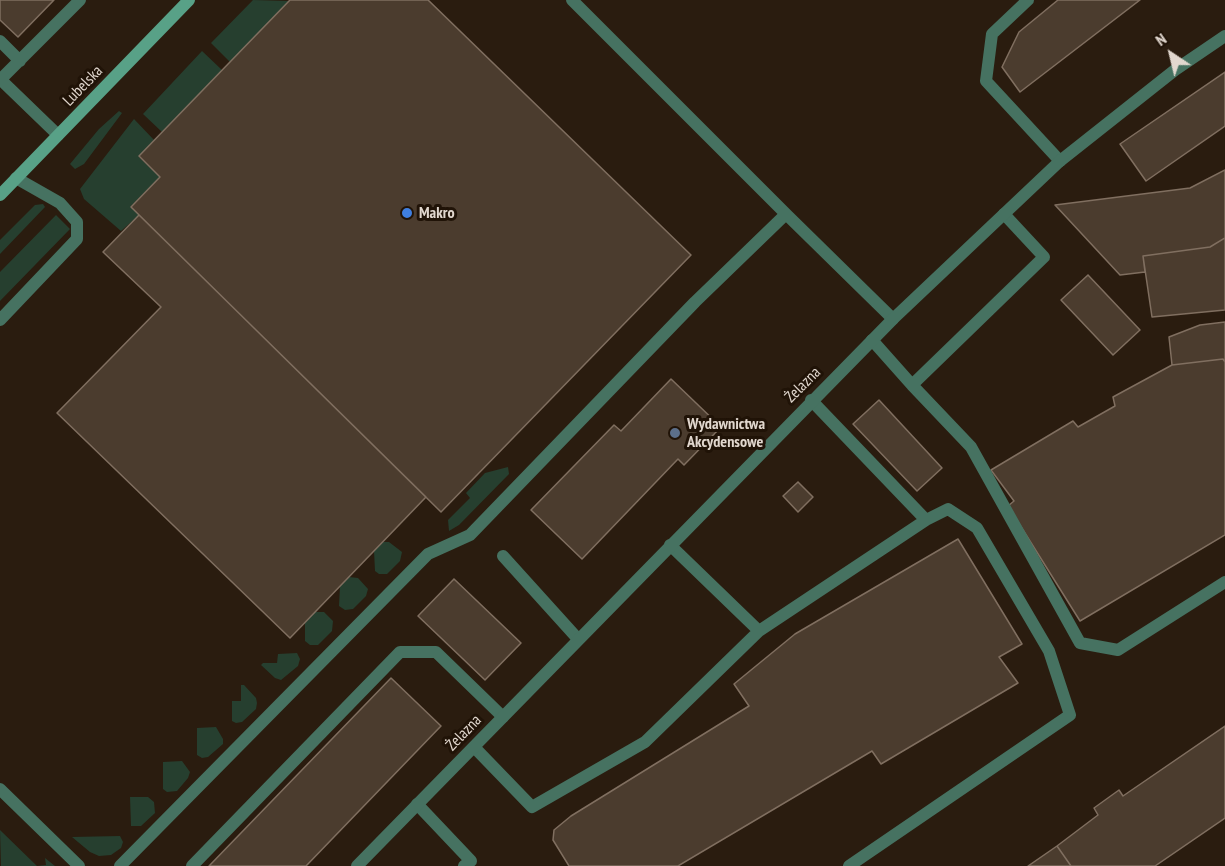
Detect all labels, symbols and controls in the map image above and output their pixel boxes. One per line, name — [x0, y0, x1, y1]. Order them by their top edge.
north arrow — [1141, 24, 1201, 84]
text: N — [1151, 29, 1170, 50]
street label: Lubelska — [59, 62, 107, 110]
place label: Makro — [419, 203, 455, 223]
marker: Makro — [400, 206, 414, 220]
street label: Żelazna — [781, 363, 825, 407]
place label: Wydawnictwa Akcydensowe — [687, 414, 765, 452]
marker: Wydawnictwa Akcydensowe — [668, 426, 682, 440]
street label: Żelazna — [442, 711, 486, 755]

